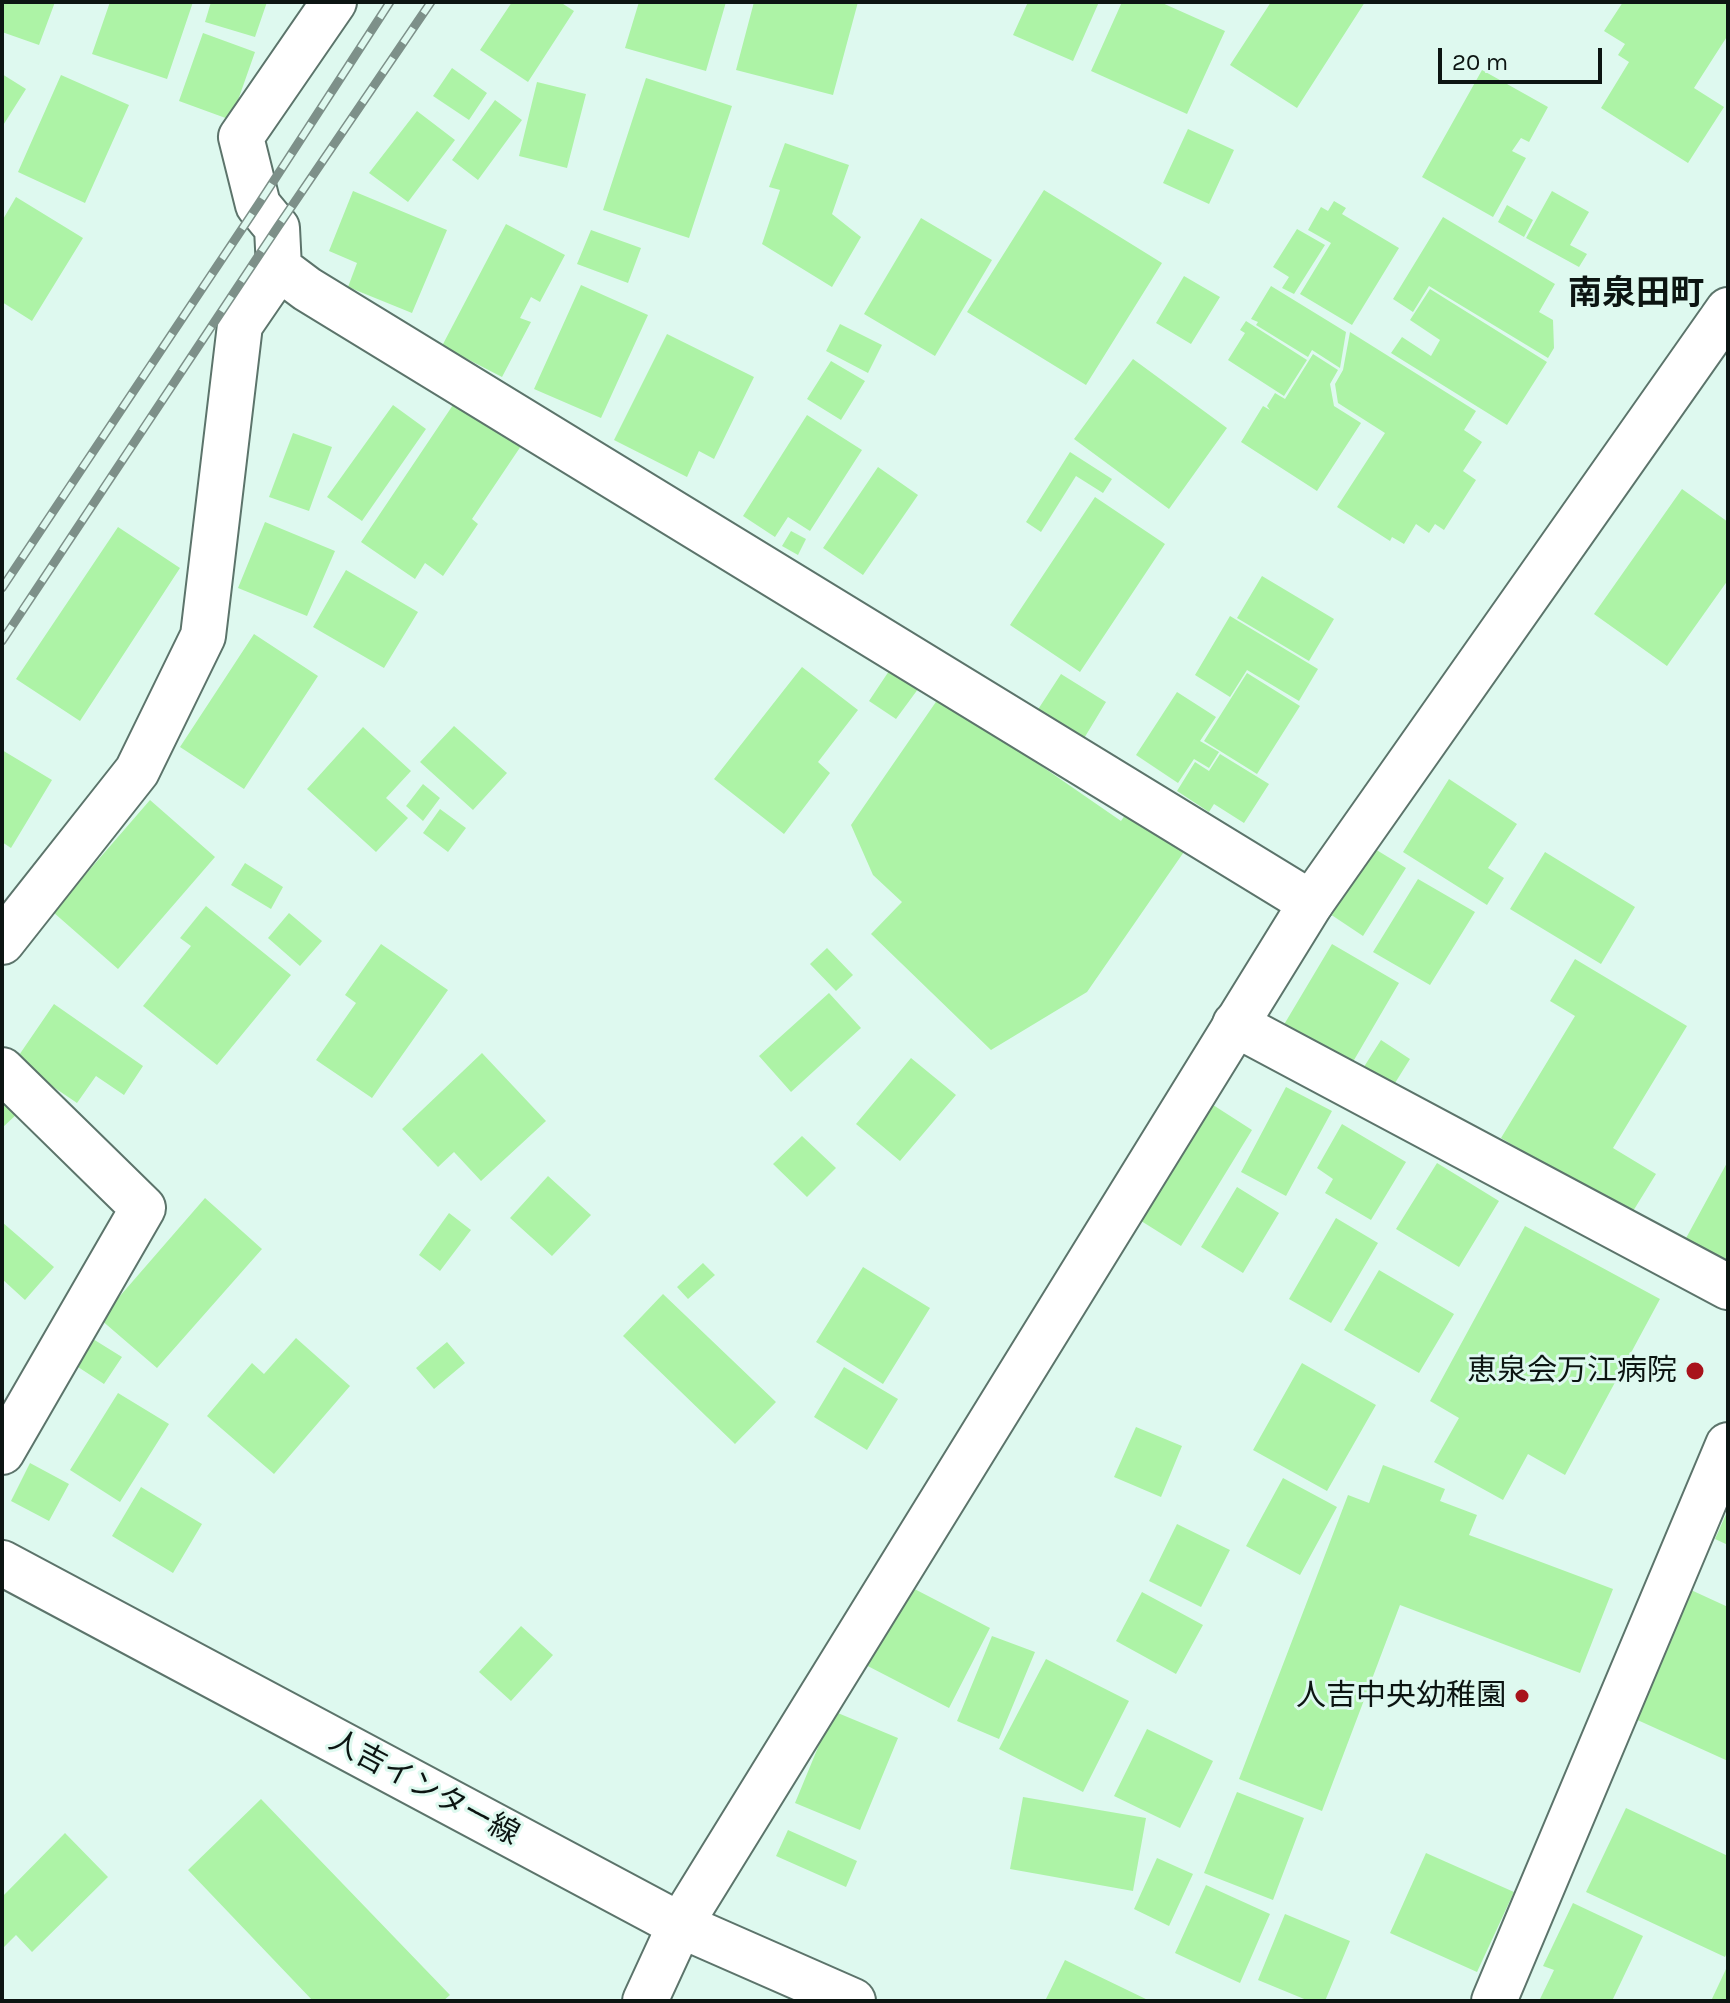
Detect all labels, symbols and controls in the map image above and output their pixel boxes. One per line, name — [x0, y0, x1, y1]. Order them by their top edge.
scale bar — [1442, 32, 1606, 82]
text: 20 m — [1452, 48, 1508, 76]
district label: 南泉田町 — [1568, 274, 1704, 314]
place label: 恵泉会万江病院 — [1467, 1353, 1677, 1389]
marker: 恵泉会万江病院 — [1684, 1360, 1706, 1382]
place label: 人吉中央幼稚園 — [1296, 1678, 1506, 1714]
marker: 人吉中央幼稚園 — [1513, 1687, 1531, 1705]
street label: 人吉インター線 — [323, 1723, 525, 1853]

